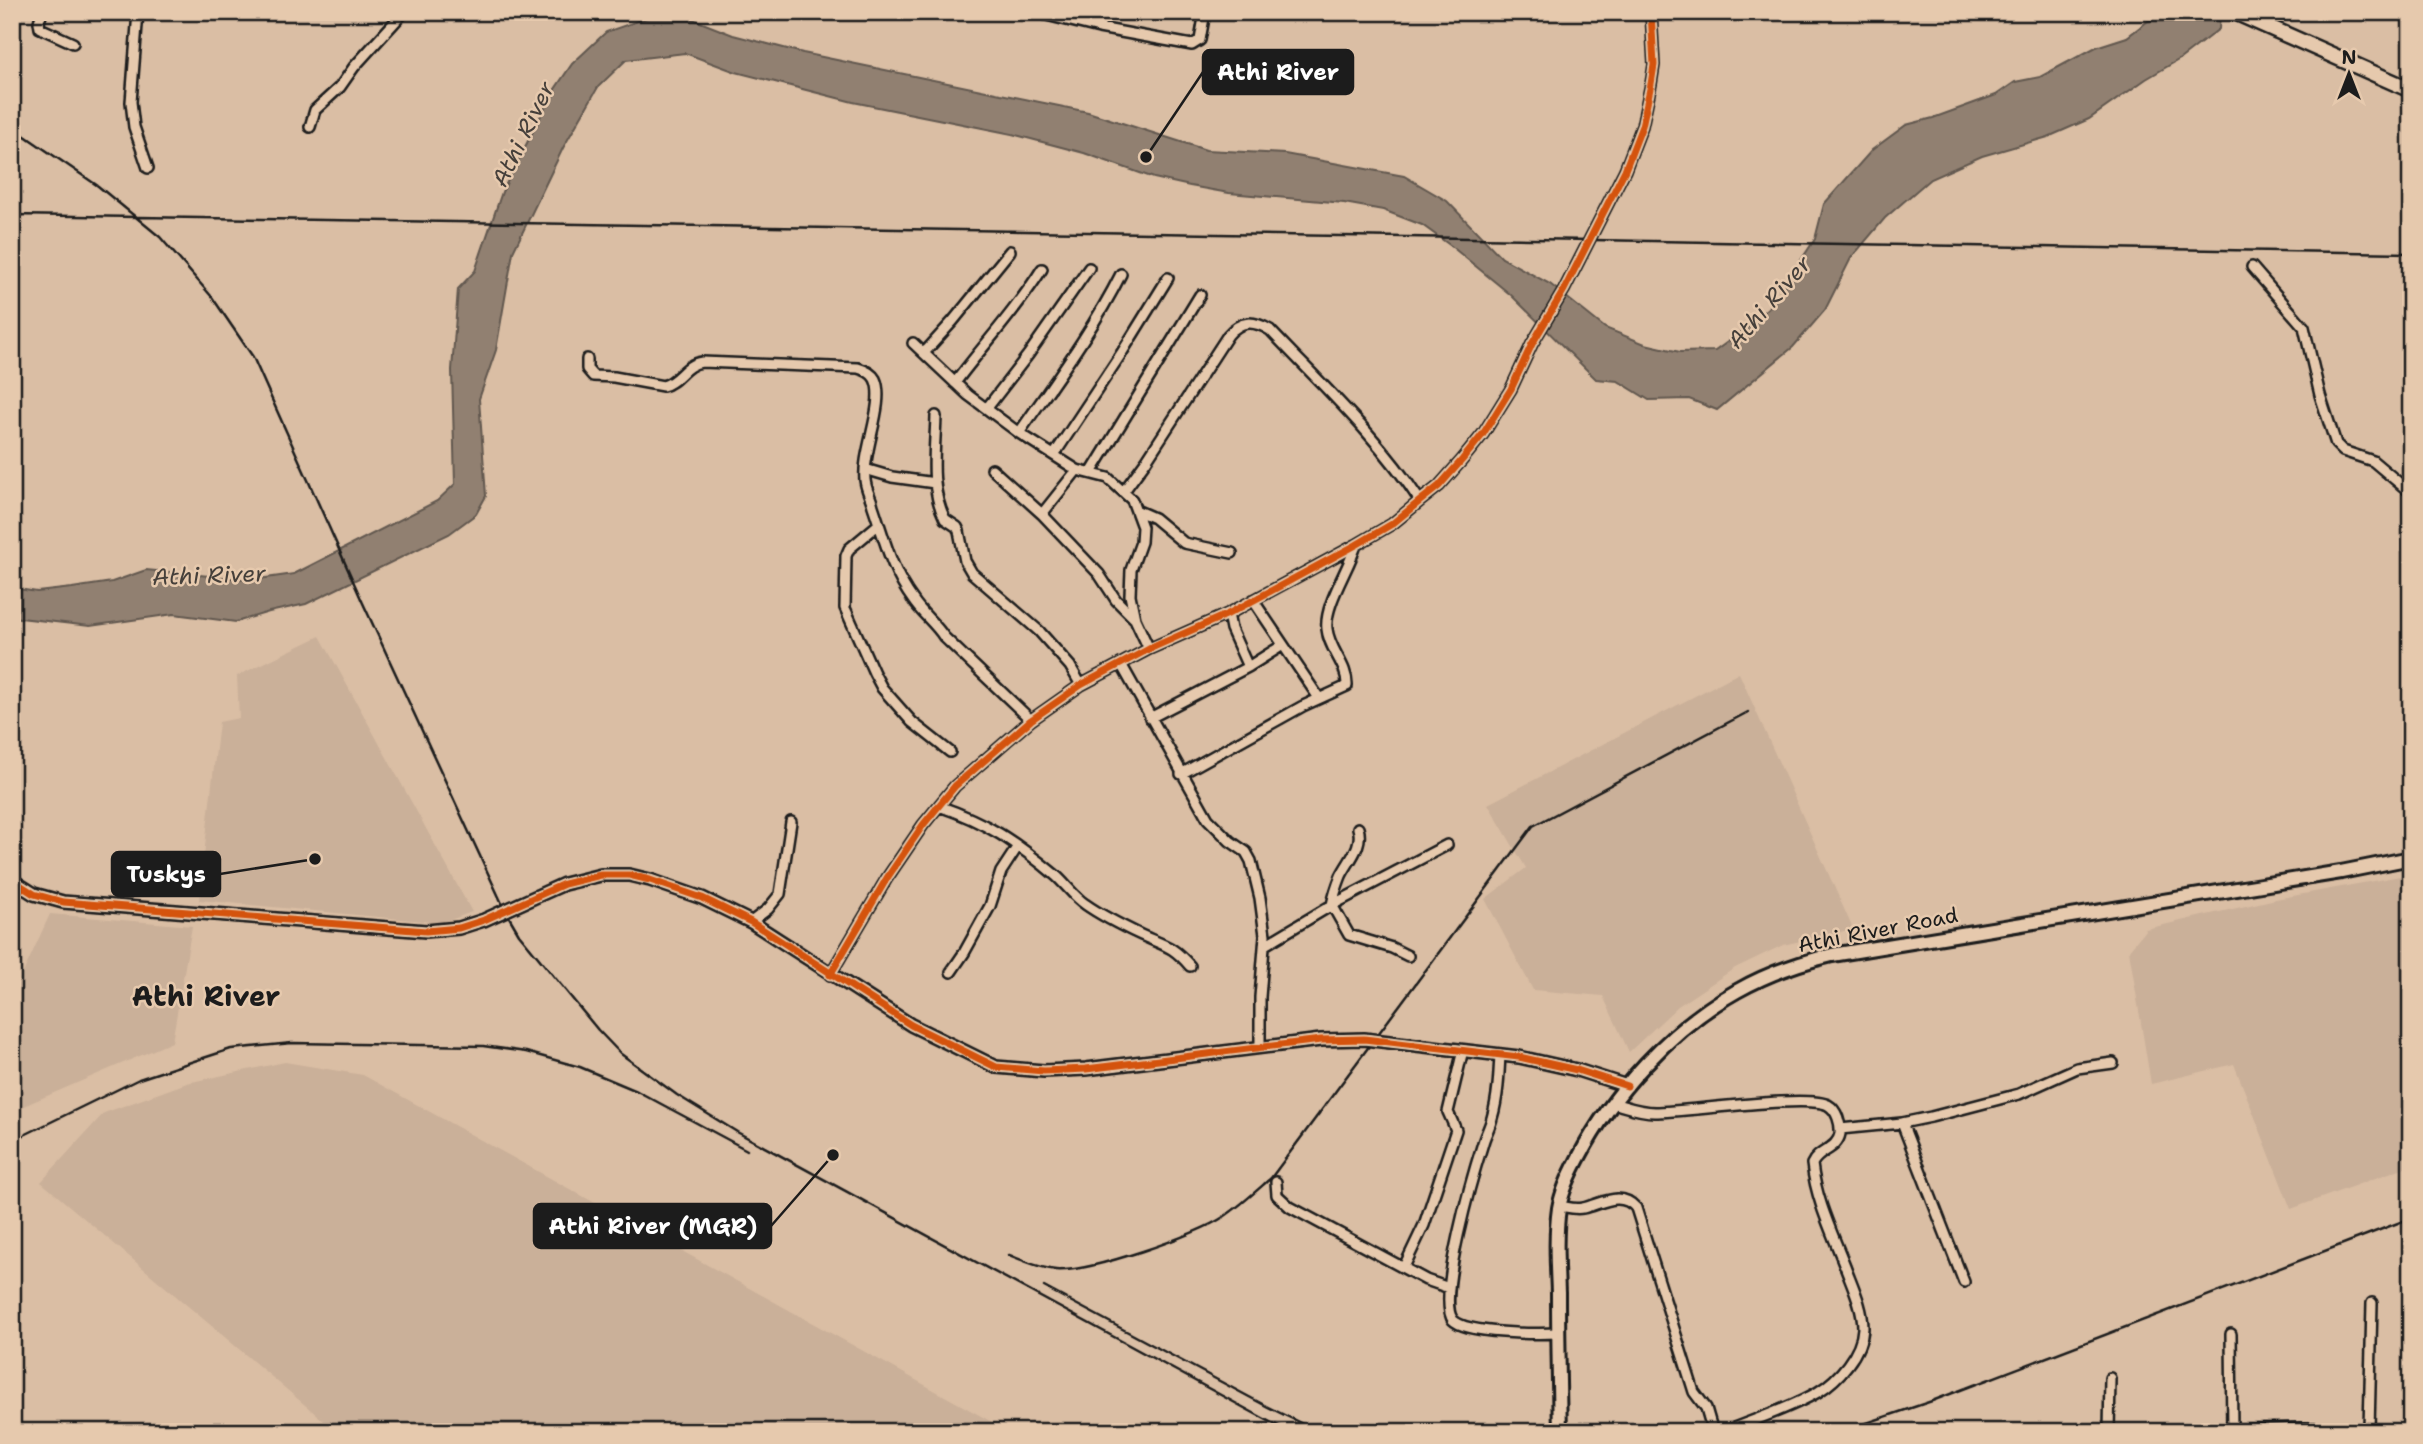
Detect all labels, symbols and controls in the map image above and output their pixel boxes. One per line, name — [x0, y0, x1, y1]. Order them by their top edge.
north arrow — [2314, 38, 2384, 108]
text: N — [2341, 45, 2357, 70]
callout: Athi River — [1203, 50, 1353, 94]
text: Athi River — [1217, 57, 1339, 87]
water label: Athi River — [485, 75, 562, 192]
water label: Athi River — [1720, 248, 1818, 355]
water label: Athi River — [152, 558, 267, 592]
callout: Tuskys — [112, 852, 220, 896]
text: Tuskys — [126, 859, 206, 889]
street label: Athi River Road — [1796, 901, 1960, 959]
district label: Athi River — [132, 977, 280, 1015]
callout: Athi River (MGR) — [534, 1204, 771, 1248]
text: Athi River (MGR) — [549, 1211, 757, 1241]

